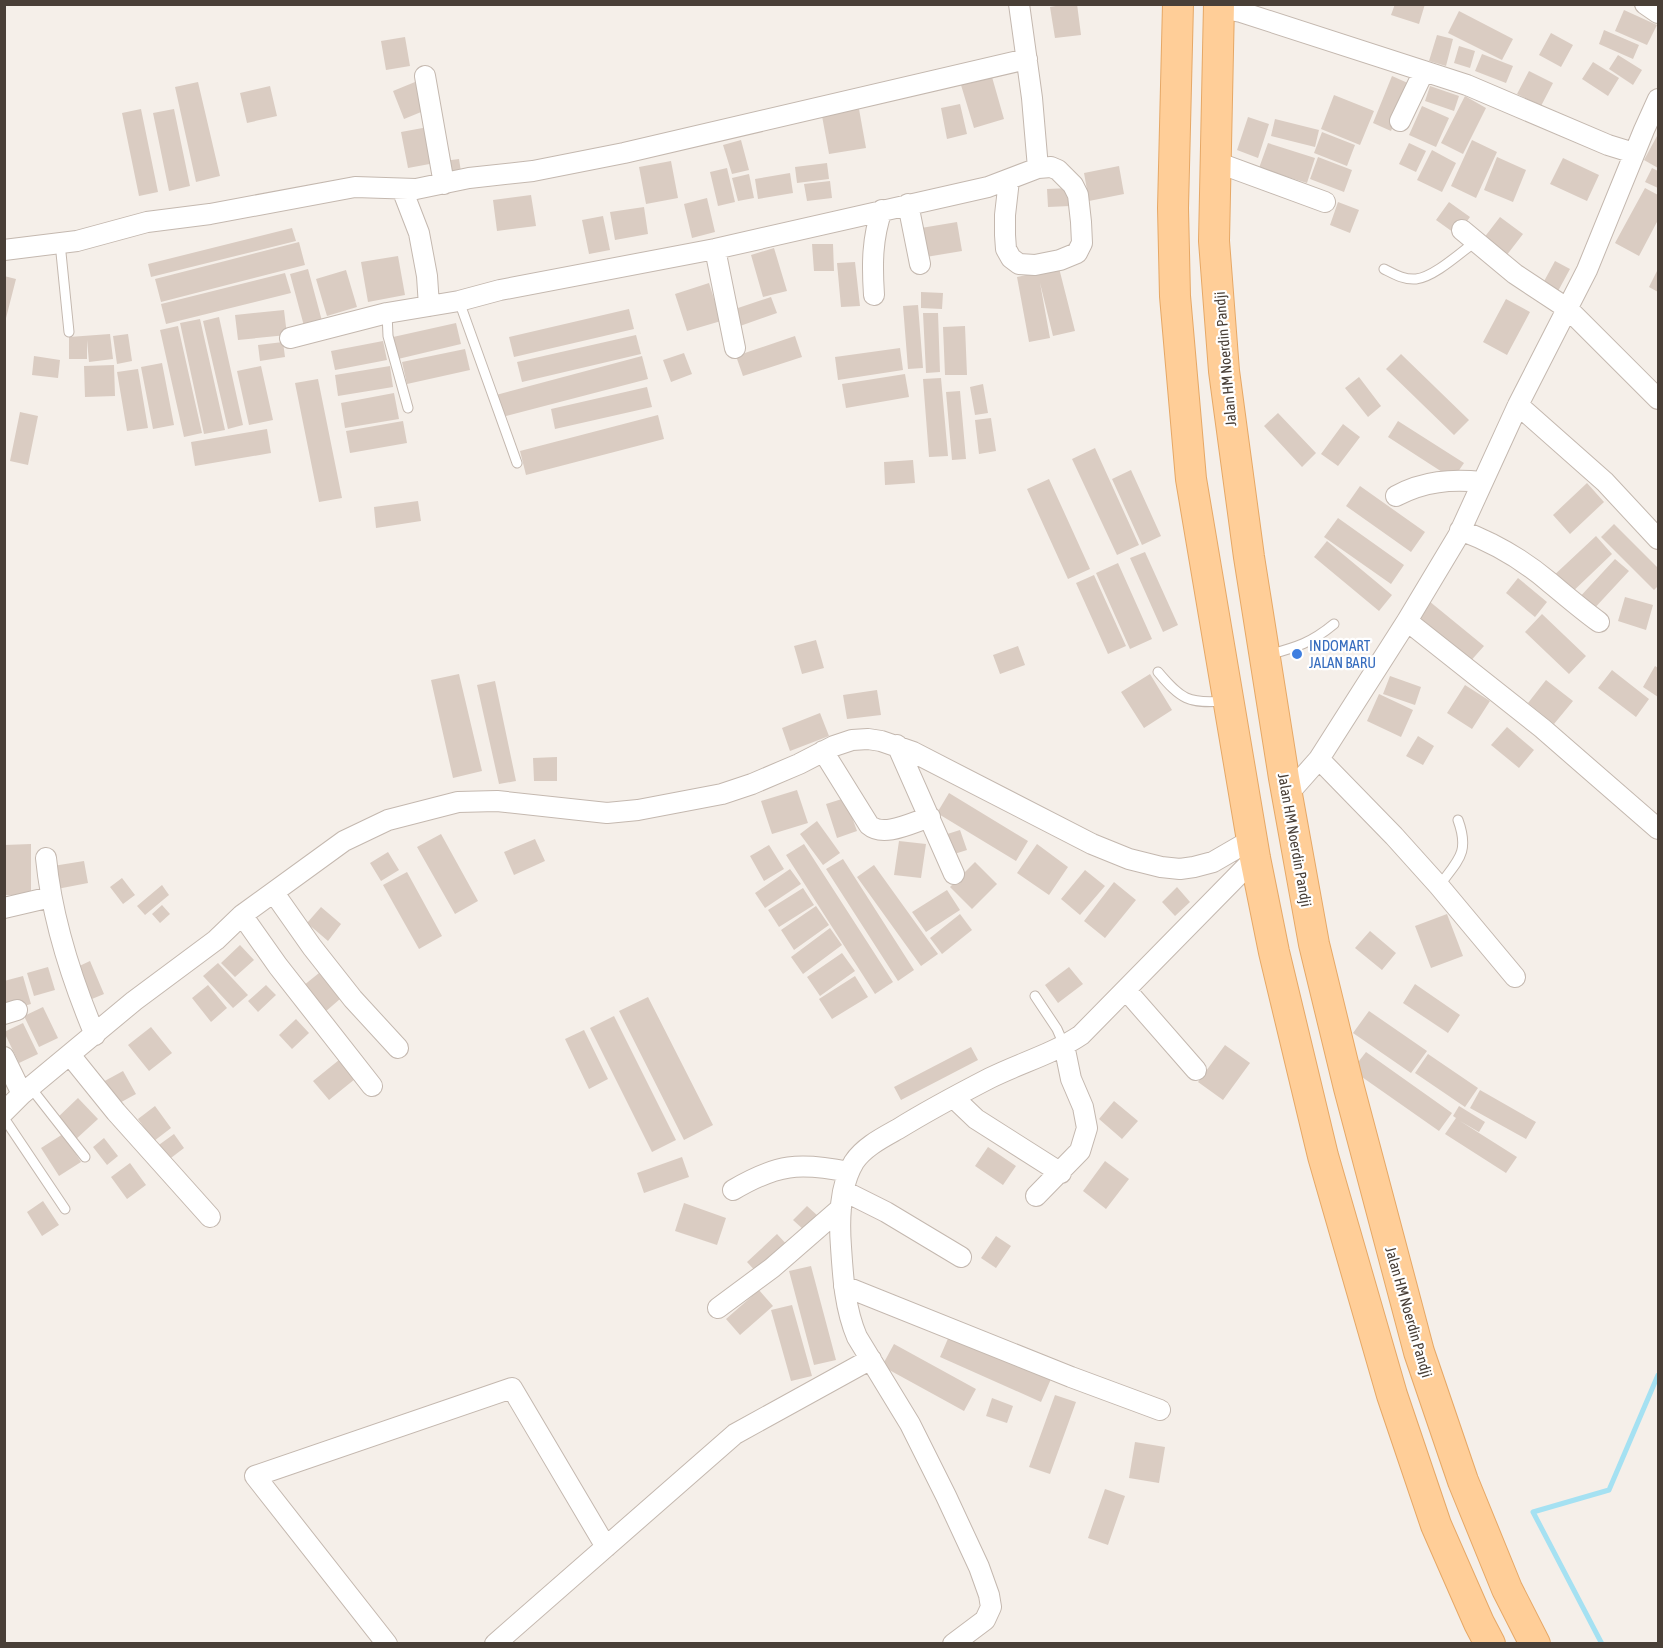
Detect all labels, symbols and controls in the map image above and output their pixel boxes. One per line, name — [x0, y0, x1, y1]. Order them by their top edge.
street label: Jalan HM Noerdin Pandji — [1211, 291, 1239, 427]
place label: INDOMART JALAN BARU — [1309, 637, 1376, 671]
marker: INDOMART JALAN BARU — [1290, 647, 1304, 661]
street label: Jalan HM Noerdin Pandji — [1275, 772, 1315, 908]
street label: Jalan HM Noerdin Pandji — [1382, 1245, 1436, 1379]

